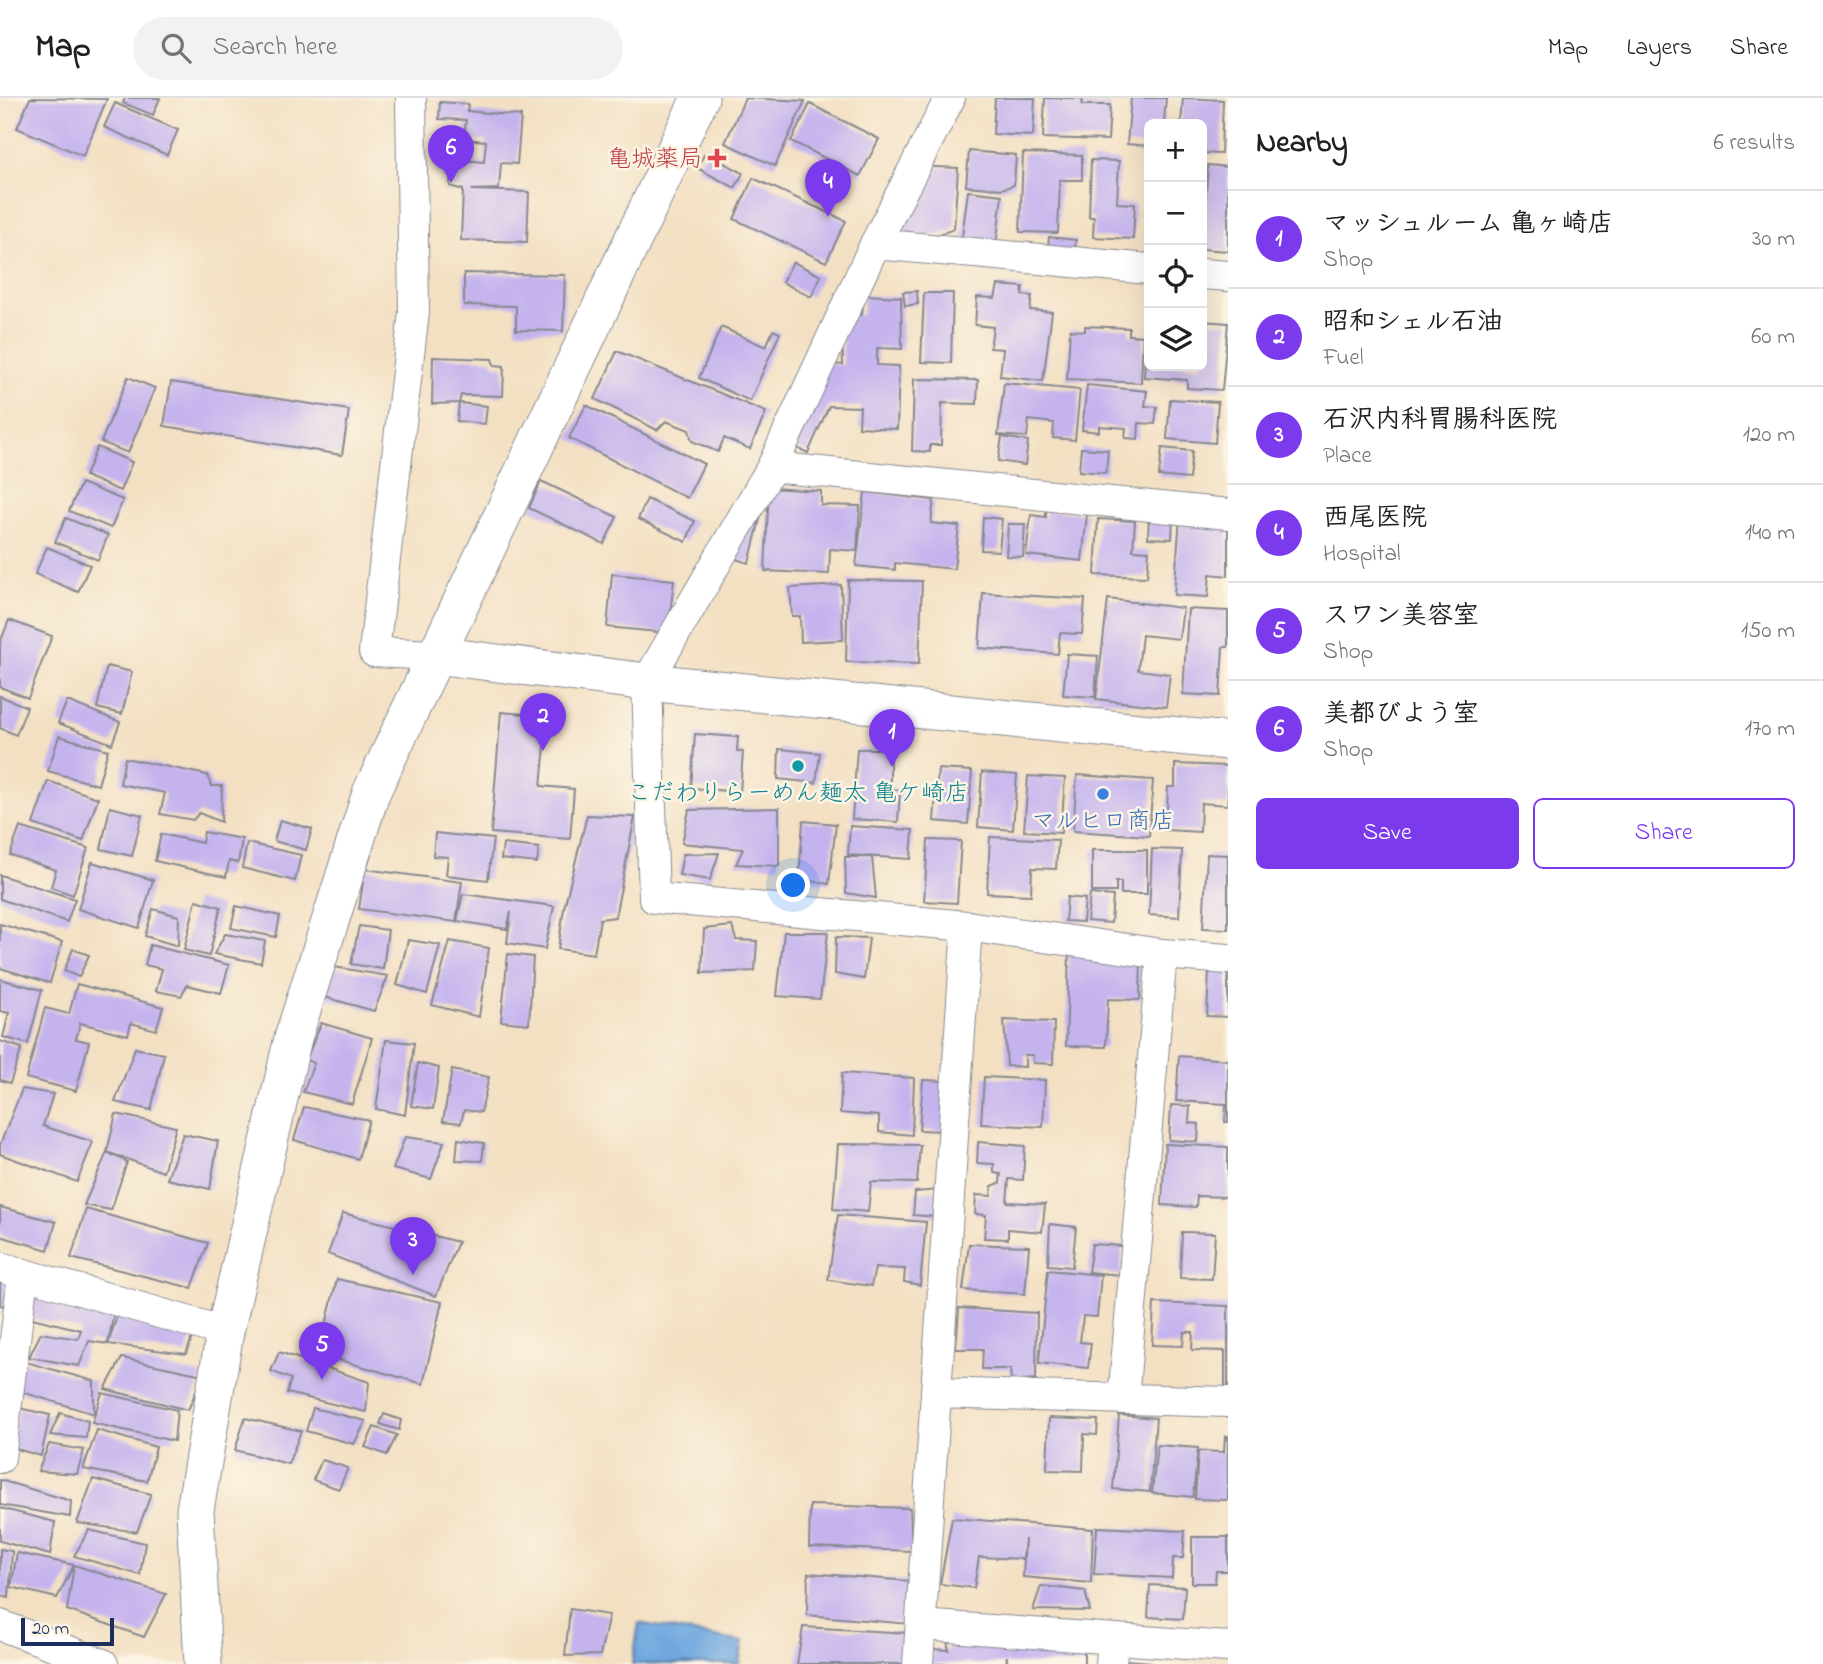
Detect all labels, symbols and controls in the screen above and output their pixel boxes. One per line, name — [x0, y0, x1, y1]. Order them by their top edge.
search box — [133, 17, 623, 80]
text: Map — [35, 24, 91, 72]
icon: search — [157, 29, 195, 67]
text: Search here — [213, 29, 337, 67]
text: Map — [1548, 31, 1588, 66]
text: Layers — [1626, 31, 1692, 66]
text: Share — [1730, 31, 1788, 66]
map controls — [1144, 119, 1207, 371]
button: + — [1144, 119, 1207, 182]
text: Nearby — [1256, 122, 1348, 166]
pin: 6 — [428, 125, 474, 183]
text: 6 results — [1714, 127, 1795, 160]
place label: 亀城薬局 — [607, 143, 703, 178]
marker: 亀城薬局 — [709, 150, 725, 166]
pin: 4 — [805, 159, 851, 217]
button: − — [1144, 182, 1207, 245]
text: マッシュルーム 亀ヶ崎店 — [1323, 206, 1613, 244]
text: 1 — [1275, 223, 1283, 256]
text: 30 m — [1752, 223, 1795, 256]
text: Shop — [1323, 244, 1373, 277]
button: locate — [1144, 245, 1207, 308]
text: 昭和シェル石油 — [1323, 304, 1503, 342]
button: layers — [1144, 308, 1207, 371]
text: 2 — [1273, 321, 1285, 354]
text: 60 m — [1751, 321, 1795, 354]
text: Fuel — [1323, 342, 1364, 375]
text: 石沢内科胃腸科医院 — [1323, 402, 1557, 440]
text: 3 — [1274, 419, 1284, 452]
text: 120 m — [1743, 419, 1795, 452]
text: Place — [1323, 440, 1372, 473]
text: 西尾医院 — [1323, 500, 1427, 538]
text: 4 — [1274, 517, 1284, 550]
text: 140 m — [1745, 517, 1795, 550]
text: Hospital — [1323, 538, 1401, 571]
text: スワン美容室 — [1323, 598, 1479, 636]
text: 5 — [1272, 615, 1286, 648]
text: 150 m — [1741, 615, 1795, 648]
text: Shop — [1323, 636, 1373, 669]
pin: 2 — [520, 693, 566, 751]
text: 美都びよう室 — [1323, 696, 1479, 734]
pin: 1 — [869, 709, 915, 767]
text: 6 — [1274, 713, 1284, 746]
text: 170 m — [1745, 713, 1795, 746]
text: Shop — [1323, 734, 1373, 767]
marker: こだわりらーめん麺太 亀ケ崎店 — [790, 758, 806, 774]
place label: こだわりらーめん麺太 亀ケ崎店 — [627, 777, 969, 812]
marker: マルヒロ商店 — [1095, 786, 1111, 802]
button: Save — [1256, 798, 1519, 869]
button: Share — [1533, 798, 1795, 869]
place label: マルヒロ商店 — [1031, 805, 1175, 840]
your location — [776, 868, 810, 902]
pin: 3 — [390, 1217, 436, 1275]
pin: 5 — [299, 1322, 345, 1380]
scale bar — [21, 1615, 114, 1647]
text: 20 m — [32, 1616, 69, 1643]

